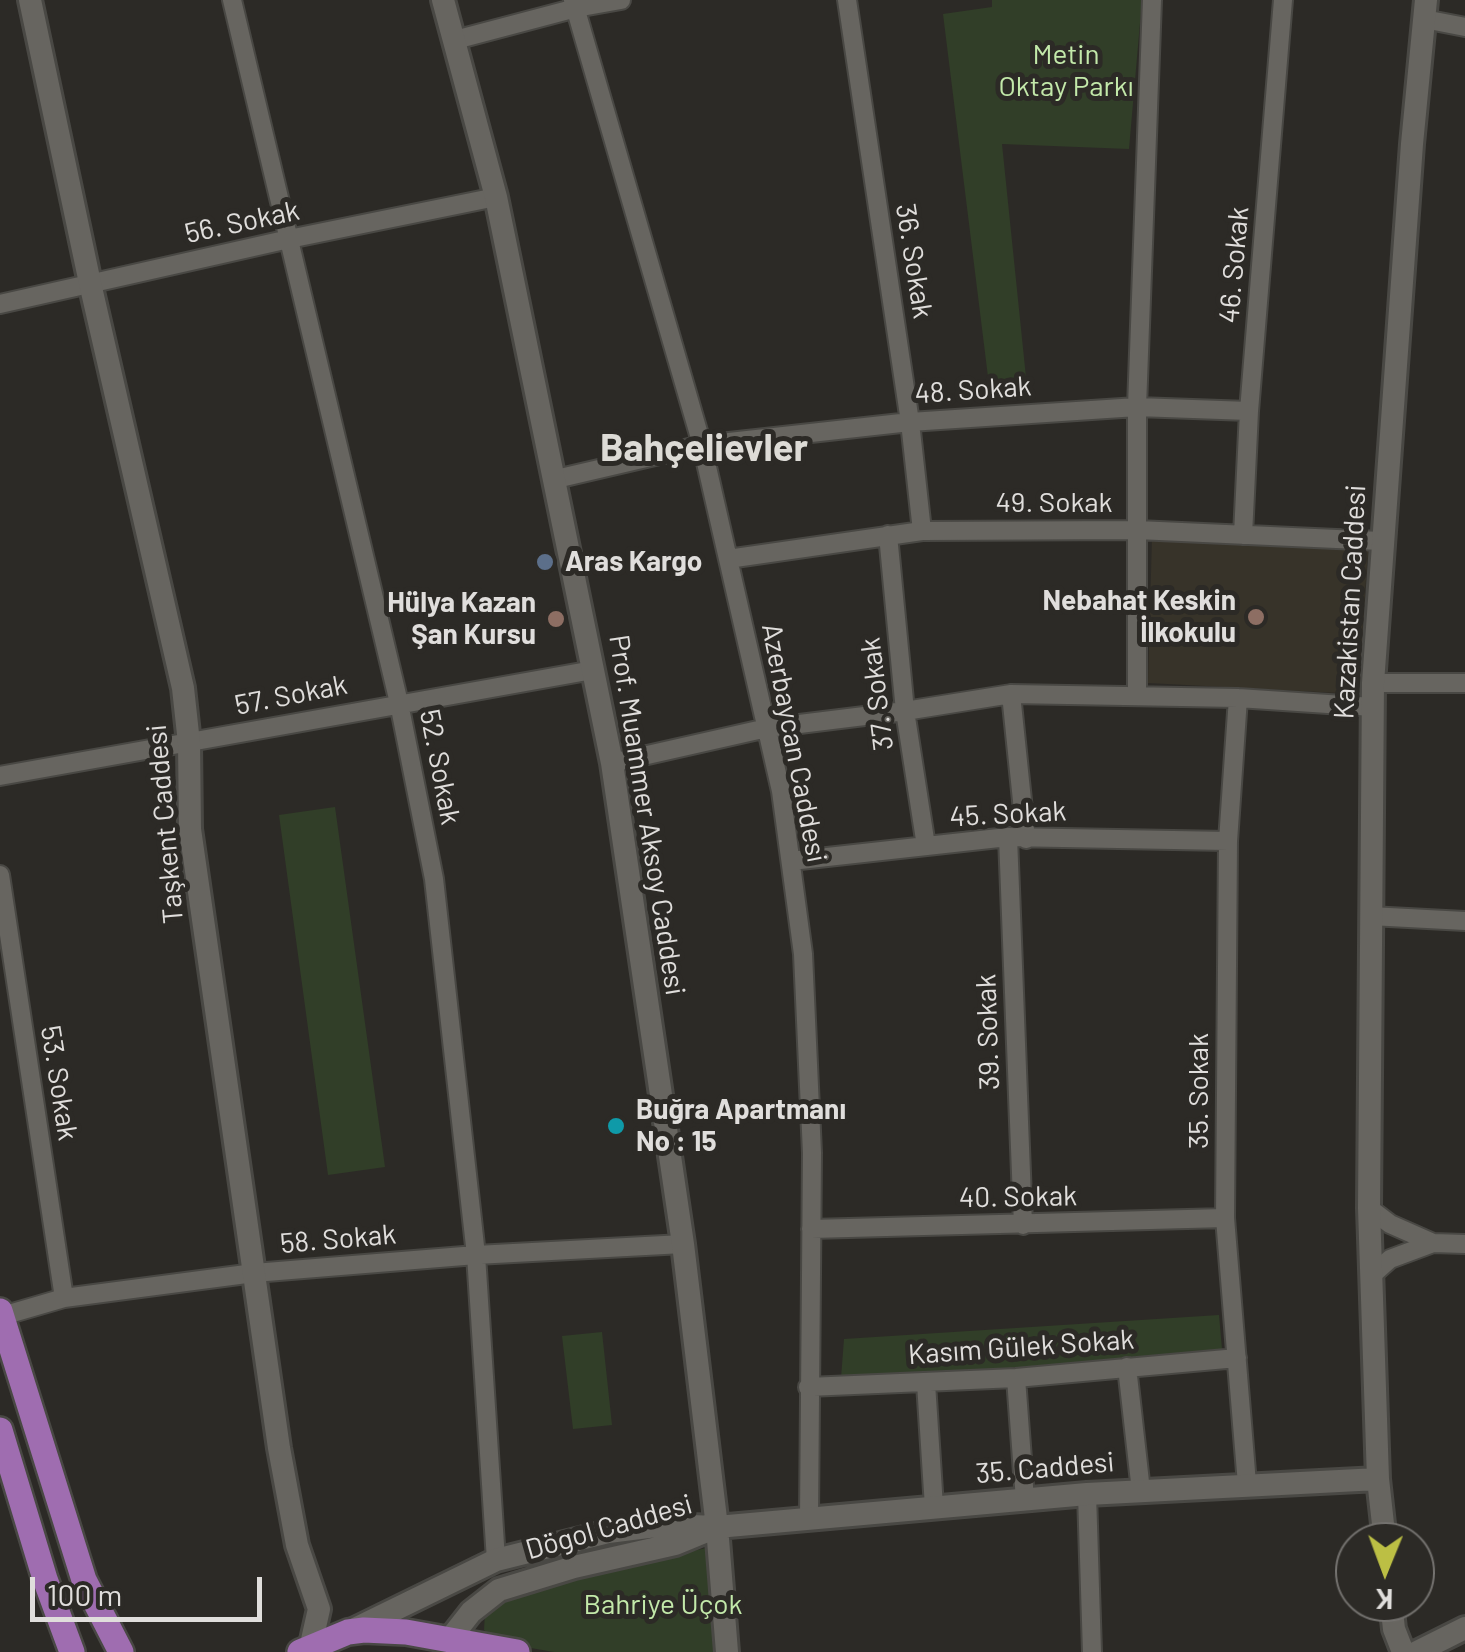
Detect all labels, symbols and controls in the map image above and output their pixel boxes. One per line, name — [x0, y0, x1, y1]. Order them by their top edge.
park label: Metin Oktay Parkı — [998, 38, 1134, 104]
street label: 56. Sokak — [182, 194, 302, 250]
street label: 36. Sokak — [888, 201, 940, 321]
street label: 46. Sokak — [1212, 205, 1256, 325]
street label: 48. Sokak — [913, 369, 1033, 411]
district label: Bahçelievler — [600, 425, 808, 471]
street label: Kazakistan Caddesi — [1327, 484, 1373, 720]
street label: 49. Sokak — [995, 486, 1113, 520]
place label: Aras Kargo — [565, 545, 702, 579]
marker: Aras Kargo — [534, 551, 556, 573]
place label: Nebahat Keskin İlkokulu — [1042, 584, 1236, 650]
place label: Hülya Kazan Şan Kursu — [387, 586, 536, 652]
marker: Nebahat Keskin İlkokulu — [1245, 606, 1267, 628]
marker: Hülya Kazan Şan Kursu — [545, 608, 567, 630]
street label: Azerbaycan Caddesi — [754, 621, 834, 865]
street label: Prof. Muammer Aksoy Caddesi — [602, 632, 692, 998]
street label: 37. Sokak — [853, 636, 901, 752]
street label: 57. Sokak — [232, 668, 350, 722]
street label: 52. Sokak — [412, 707, 468, 827]
street label: Taşkent Caddesi — [140, 723, 190, 925]
street label: 45. Sokak — [949, 794, 1067, 834]
street label: 39. Sokak — [969, 973, 1007, 1091]
street label: 53. Sokak — [33, 1023, 85, 1143]
street label: 35. Sokak — [1182, 1033, 1216, 1149]
place label: Buğra Apartmanı No : 15 — [636, 1093, 846, 1159]
marker: Buğra Apartmanı No : 15 — [605, 1115, 627, 1137]
street label: 40. Sokak — [959, 1179, 1077, 1215]
street label: 58. Sokak — [279, 1217, 397, 1261]
street label: Kasım Gülek Sokak — [907, 1322, 1135, 1372]
street label: 35. Caddesi — [974, 1445, 1116, 1491]
street label: Dögol Caddesi — [522, 1487, 696, 1567]
north arrow — [1335, 1522, 1435, 1622]
scale bar — [35, 1557, 268, 1619]
text: 100 m — [47, 1576, 122, 1612]
text: K — [1375, 1583, 1394, 1617]
park label: Bahriye Üçok — [584, 1588, 742, 1622]

